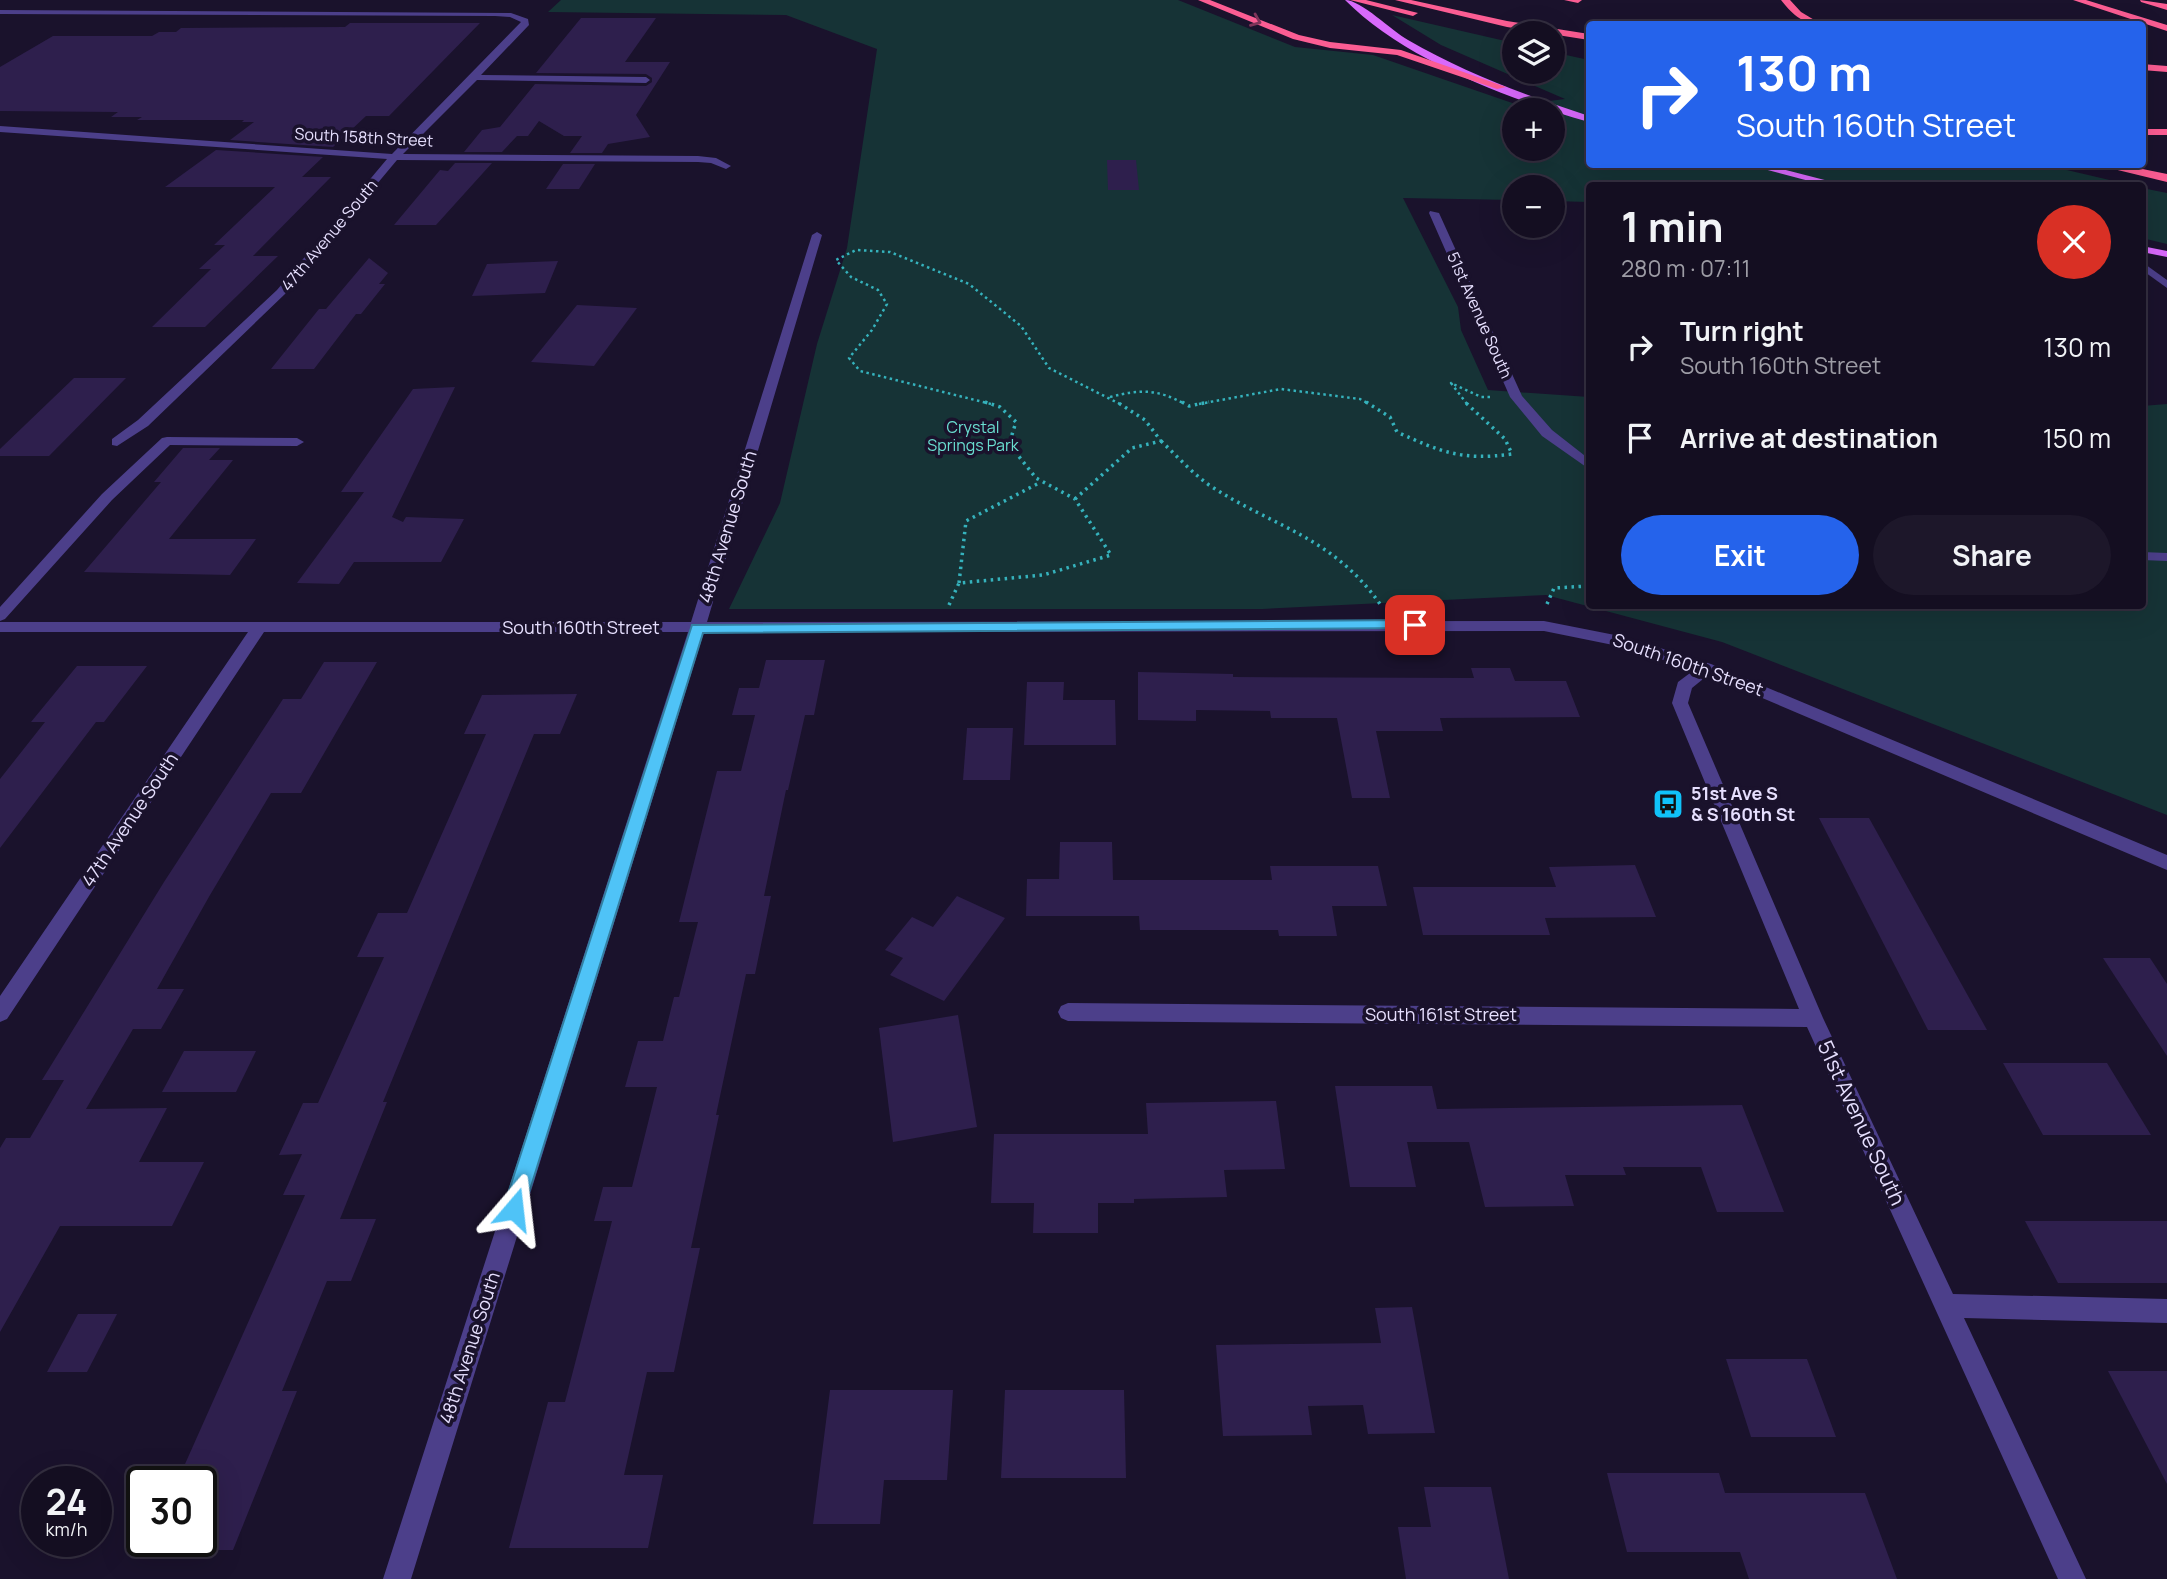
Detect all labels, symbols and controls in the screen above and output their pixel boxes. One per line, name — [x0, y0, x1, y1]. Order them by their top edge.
one-way arrow — [1250, 13, 1262, 27]
map controls — [1502, 21, 1565, 238]
button: layers — [1502, 21, 1565, 84]
text: 130 m — [1736, 39, 1872, 106]
icon: right — [1621, 49, 1712, 140]
button: + — [1502, 98, 1565, 161]
text: South 160th Street — [1736, 103, 2016, 147]
street label: South 158th Street — [294, 122, 434, 152]
street label: 47th Avenue South — [276, 175, 382, 295]
button: − — [1502, 175, 1565, 238]
text: 1 min — [1621, 197, 1724, 255]
button: close — [2037, 205, 2111, 279]
street label: 51st Avenue South — [1442, 248, 1518, 382]
text: 280 m · 07:11 — [1621, 252, 1750, 284]
text: Turn right — [1680, 313, 1804, 349]
icon: right — [1621, 328, 1659, 366]
text: 130 m — [2043, 329, 2111, 365]
text: South 160th Street — [1680, 349, 1881, 381]
park label: Crystal Springs Park — [927, 416, 1020, 456]
icon: arrive — [1621, 419, 1659, 457]
text: Arrive at destination — [1680, 420, 1938, 456]
text: 150 m — [2043, 420, 2111, 456]
street label: 48th Avenue South — [692, 448, 762, 606]
button: Exit — [1621, 515, 1859, 595]
button: Share — [1873, 515, 2111, 595]
pin — [1385, 595, 1445, 655]
icon: arrive — [1396, 606, 1434, 644]
street label: South 160th Street — [502, 615, 660, 639]
street label: South 160th Street — [1610, 627, 1767, 701]
street label: 47th Avenue South — [75, 748, 183, 891]
place label: 51st Ave S & S 160th St — [1691, 781, 1795, 826]
bus stop icon: 51st Ave S & S 160th St — [1651, 787, 1685, 821]
street label: South 161st Street — [1365, 1002, 1517, 1026]
street label: 51st Avenue South — [1811, 1036, 1912, 1210]
position arrow — [477, 1172, 551, 1246]
street label: 48th Avenue South — [433, 1269, 505, 1427]
speed limit sign: 30 — [126, 1466, 217, 1557]
text: 24 — [46, 1478, 87, 1526]
text: km/h — [46, 1517, 87, 1541]

